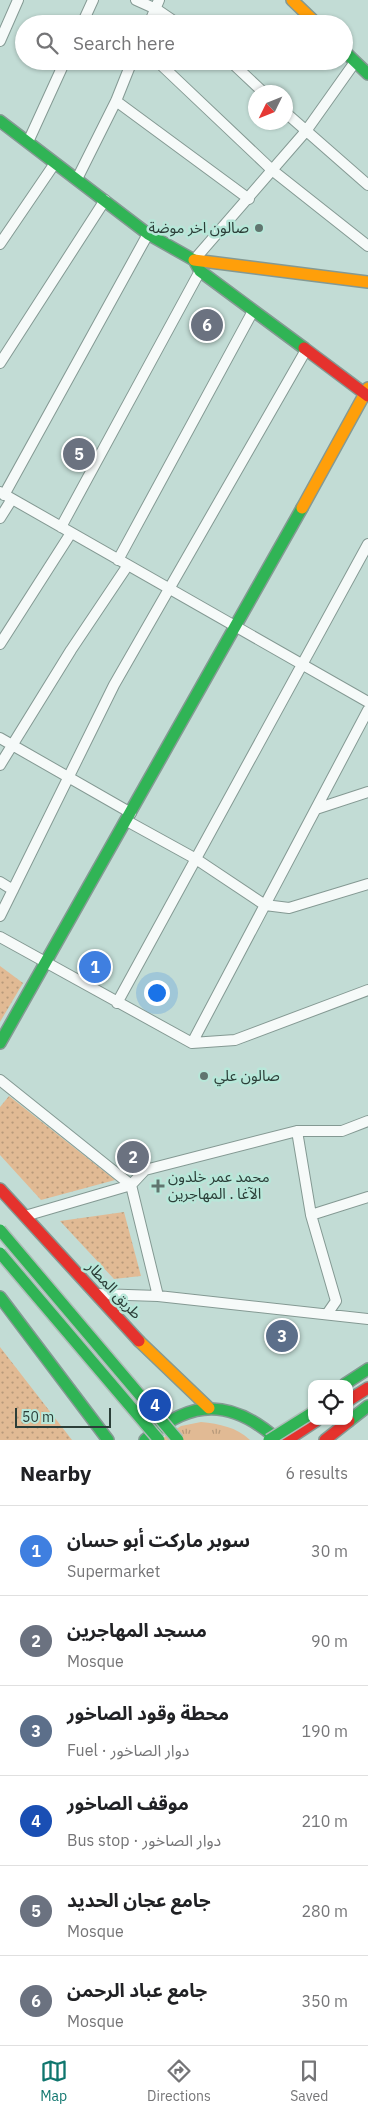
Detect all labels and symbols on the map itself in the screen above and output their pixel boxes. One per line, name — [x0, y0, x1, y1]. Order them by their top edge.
north arrow — [248, 85, 293, 130]
place label: صالون اخر موضة — [149, 218, 249, 237]
marker: صالون اخر موضة — [253, 222, 265, 234]
pin: 6 — [191, 306, 223, 344]
pin: 5 — [63, 435, 95, 473]
pin: 1 — [79, 948, 111, 986]
your location — [144, 980, 170, 1006]
place label: صالون علي — [214, 1066, 280, 1087]
marker: صالون علي — [198, 1070, 210, 1082]
pin: 2 — [117, 1138, 149, 1176]
place label: محمد عمر خلدون الآغا . المهاجرين — [168, 1167, 270, 1203]
marker: محمد عمر خلدون الآغا . المهاجرين — [152, 1180, 164, 1192]
street label: طريق المطار — [81, 1256, 146, 1323]
pin: 3 — [266, 1317, 298, 1355]
pin: 4 — [139, 1386, 171, 1424]
scale bar — [15, 1405, 111, 1428]

